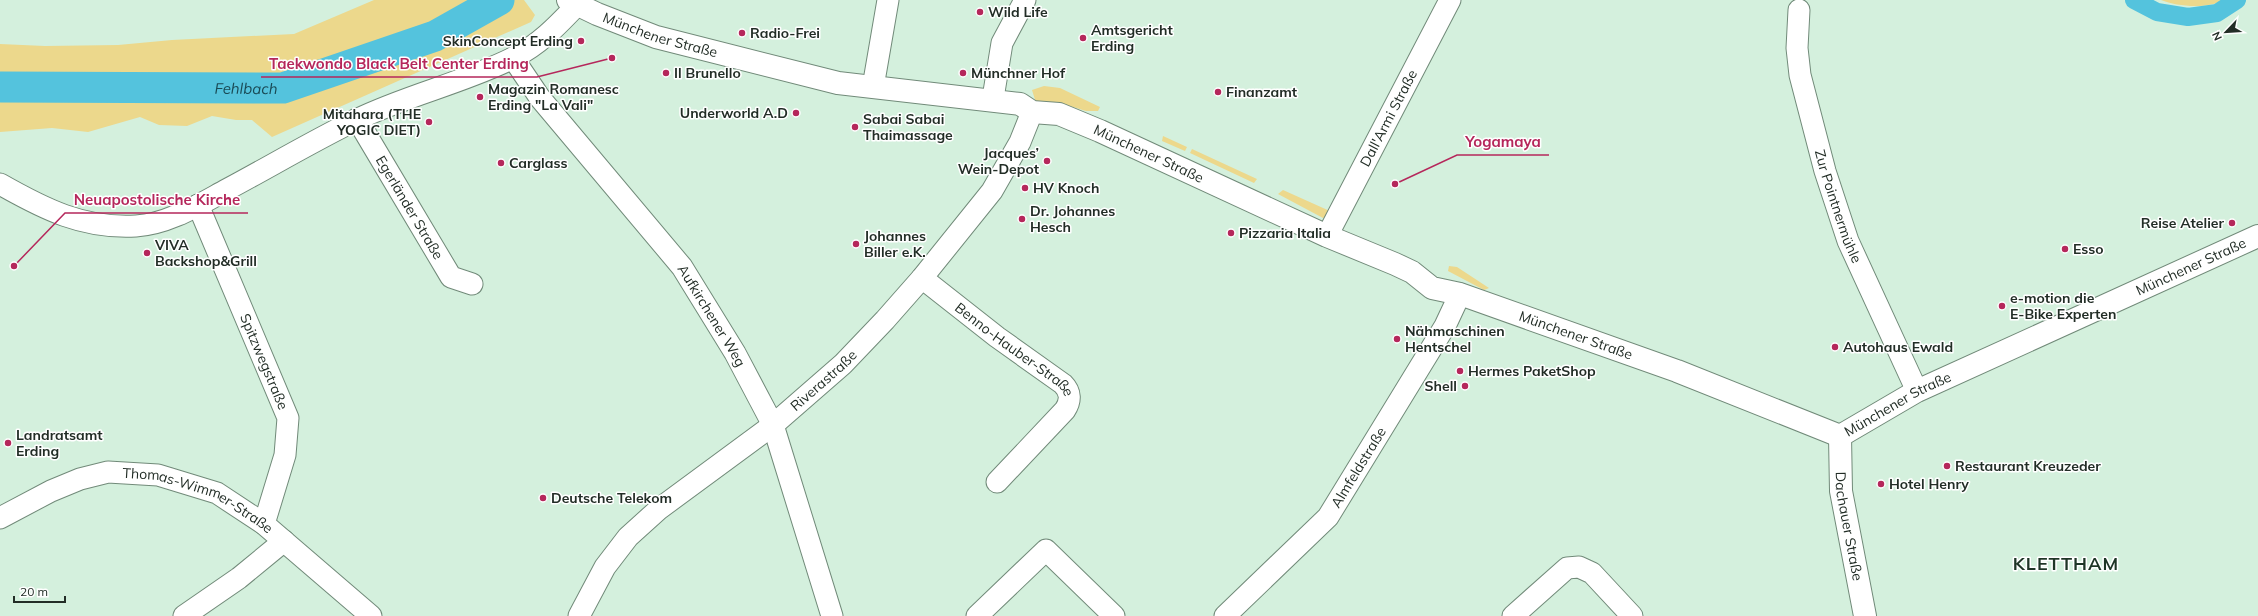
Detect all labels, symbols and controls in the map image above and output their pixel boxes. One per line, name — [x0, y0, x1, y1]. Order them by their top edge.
place label: Wild Life — [988, 3, 1048, 21]
marker: Wild Life — [975, 7, 985, 17]
street label: Münchener Straße — [600, 8, 719, 61]
north arrow — [2206, 12, 2246, 52]
place label: Amtsgericht Erding — [1091, 21, 1173, 55]
place label: Radio-Frei — [750, 24, 820, 42]
marker: Radio-Frei — [737, 28, 747, 38]
text: N — [2209, 30, 2225, 43]
place label: SkinConcept Erding — [443, 32, 573, 50]
marker: Amtsgericht Erding — [1078, 33, 1088, 43]
marker: SkinConcept Erding — [576, 36, 586, 46]
callout: Taekwondo Black Belt Center Erding — [261, 50, 537, 77]
text: Taekwondo Black Belt Center Erding — [269, 54, 529, 73]
place label: Il Brunello — [674, 64, 741, 82]
place label: Münchner Hof — [971, 64, 1066, 82]
street label: Dall'Armi Straße — [1356, 66, 1421, 170]
marker: Il Brunello — [661, 68, 671, 78]
marker: Münchner Hof — [958, 68, 968, 78]
water label: Fehlbach — [214, 78, 278, 97]
place label: Magazin Romanesc Erding "La Vali" — [488, 80, 619, 114]
place label: Finanzamt — [1226, 83, 1298, 101]
marker: Finanzamt — [1213, 87, 1223, 97]
marker: Magazin Romanesc Erding "La Vali" — [475, 92, 485, 102]
place label: Underworld A.D — [680, 104, 788, 122]
place label: Mitahara (THE YOGIC DIET) — [323, 105, 421, 139]
marker: Underworld A.D — [791, 108, 801, 118]
place label: Sabai Sabai Thaimassage — [863, 110, 953, 144]
marker: Mitahara (THE YOGIC DIET) — [424, 117, 434, 127]
street label: Münchener Straße — [1091, 120, 1207, 187]
marker: Sabai Sabai Thaimassage — [850, 122, 860, 132]
callout: Yogamaya — [1457, 128, 1549, 155]
text: Yogamaya — [1464, 132, 1541, 151]
place label: Jacques’ Wein-Depot — [958, 144, 1040, 178]
street label: Zur Pointnermühle — [1811, 148, 1866, 266]
street label: Egerländer Straße — [372, 152, 447, 263]
place label: Carglass — [509, 154, 567, 172]
marker: Jacques’ Wein-Depot — [1042, 156, 1052, 166]
marker: Carglass — [496, 158, 506, 168]
place label: HV Knoch — [1033, 179, 1099, 197]
marker: HV Knoch — [1020, 183, 1030, 193]
callout: Neuapostolische Kirche — [65, 186, 248, 213]
text: Neuapostolische Kirche — [74, 190, 240, 209]
place label: Dr. Johannes Hesch — [1030, 202, 1115, 236]
marker: Dr. Johannes Hesch — [1017, 214, 1027, 224]
place label: Reise Atelier — [2141, 214, 2224, 232]
marker: Reise Atelier — [2227, 218, 2237, 228]
place label: Pizzaria Italia — [1239, 224, 1331, 242]
place label: Johannes Biller e.K. — [864, 227, 926, 261]
marker: Pizzaria Italia — [1226, 228, 1236, 238]
street label: Münchener Straße — [2133, 234, 2249, 299]
place label: VIVA Backshop&Grill — [154, 236, 257, 270]
marker: Johannes Biller e.K. — [851, 239, 861, 249]
place label: Esso — [2073, 240, 2104, 258]
marker: Esso — [2060, 244, 2070, 254]
marker: VIVA Backshop&Grill — [142, 248, 152, 258]
street label: Aufkirchener Weg — [674, 261, 750, 370]
place label: e-motion die E-Bike Experten — [2010, 289, 2116, 323]
street label: Benno-Hauber-Straße — [951, 298, 1078, 398]
marker: e-motion die E-Bike Experten — [1997, 301, 2007, 311]
street label: Münchener Straße — [1517, 307, 1635, 364]
street label: Spitzwegstraße — [236, 311, 292, 412]
place label: Nähmaschinen Hentschel — [1405, 322, 1505, 356]
marker: Nähmaschinen Hentschel — [1392, 334, 1402, 344]
place label: Autohaus Ewald — [1843, 338, 1953, 356]
marker: Autohaus Ewald — [1830, 342, 1840, 352]
street label: Riverastraße — [787, 346, 861, 415]
place label: Hermes PaketShop — [1468, 362, 1596, 380]
marker: Hermes PaketShop — [1455, 366, 1465, 376]
street label: Münchener Straße — [1841, 368, 1954, 441]
place label: Shell — [1425, 377, 1457, 395]
marker: Shell — [1460, 381, 1470, 391]
street label: Almfeldstraße — [1327, 424, 1390, 511]
place label: Landratsamt Erding — [16, 426, 103, 460]
marker: Landratsamt Erding — [3, 438, 13, 448]
place label: Restaurant Kreuzeder — [1955, 457, 2101, 475]
marker: Restaurant Kreuzeder — [1942, 461, 1952, 471]
street label: Thomas-Wimmer-Straße — [122, 464, 277, 537]
street label: Dachauer Straße — [1832, 472, 1867, 582]
place label: Hotel Henry — [1889, 475, 1969, 493]
marker: Hotel Henry — [1876, 479, 1886, 489]
place label: Deutsche Telekom — [551, 489, 672, 507]
marker: Deutsche Telekom — [538, 493, 548, 503]
district label: KLETTHAM — [2013, 552, 2119, 575]
scale bar — [14, 578, 65, 604]
text: 20 m — [20, 584, 48, 599]

